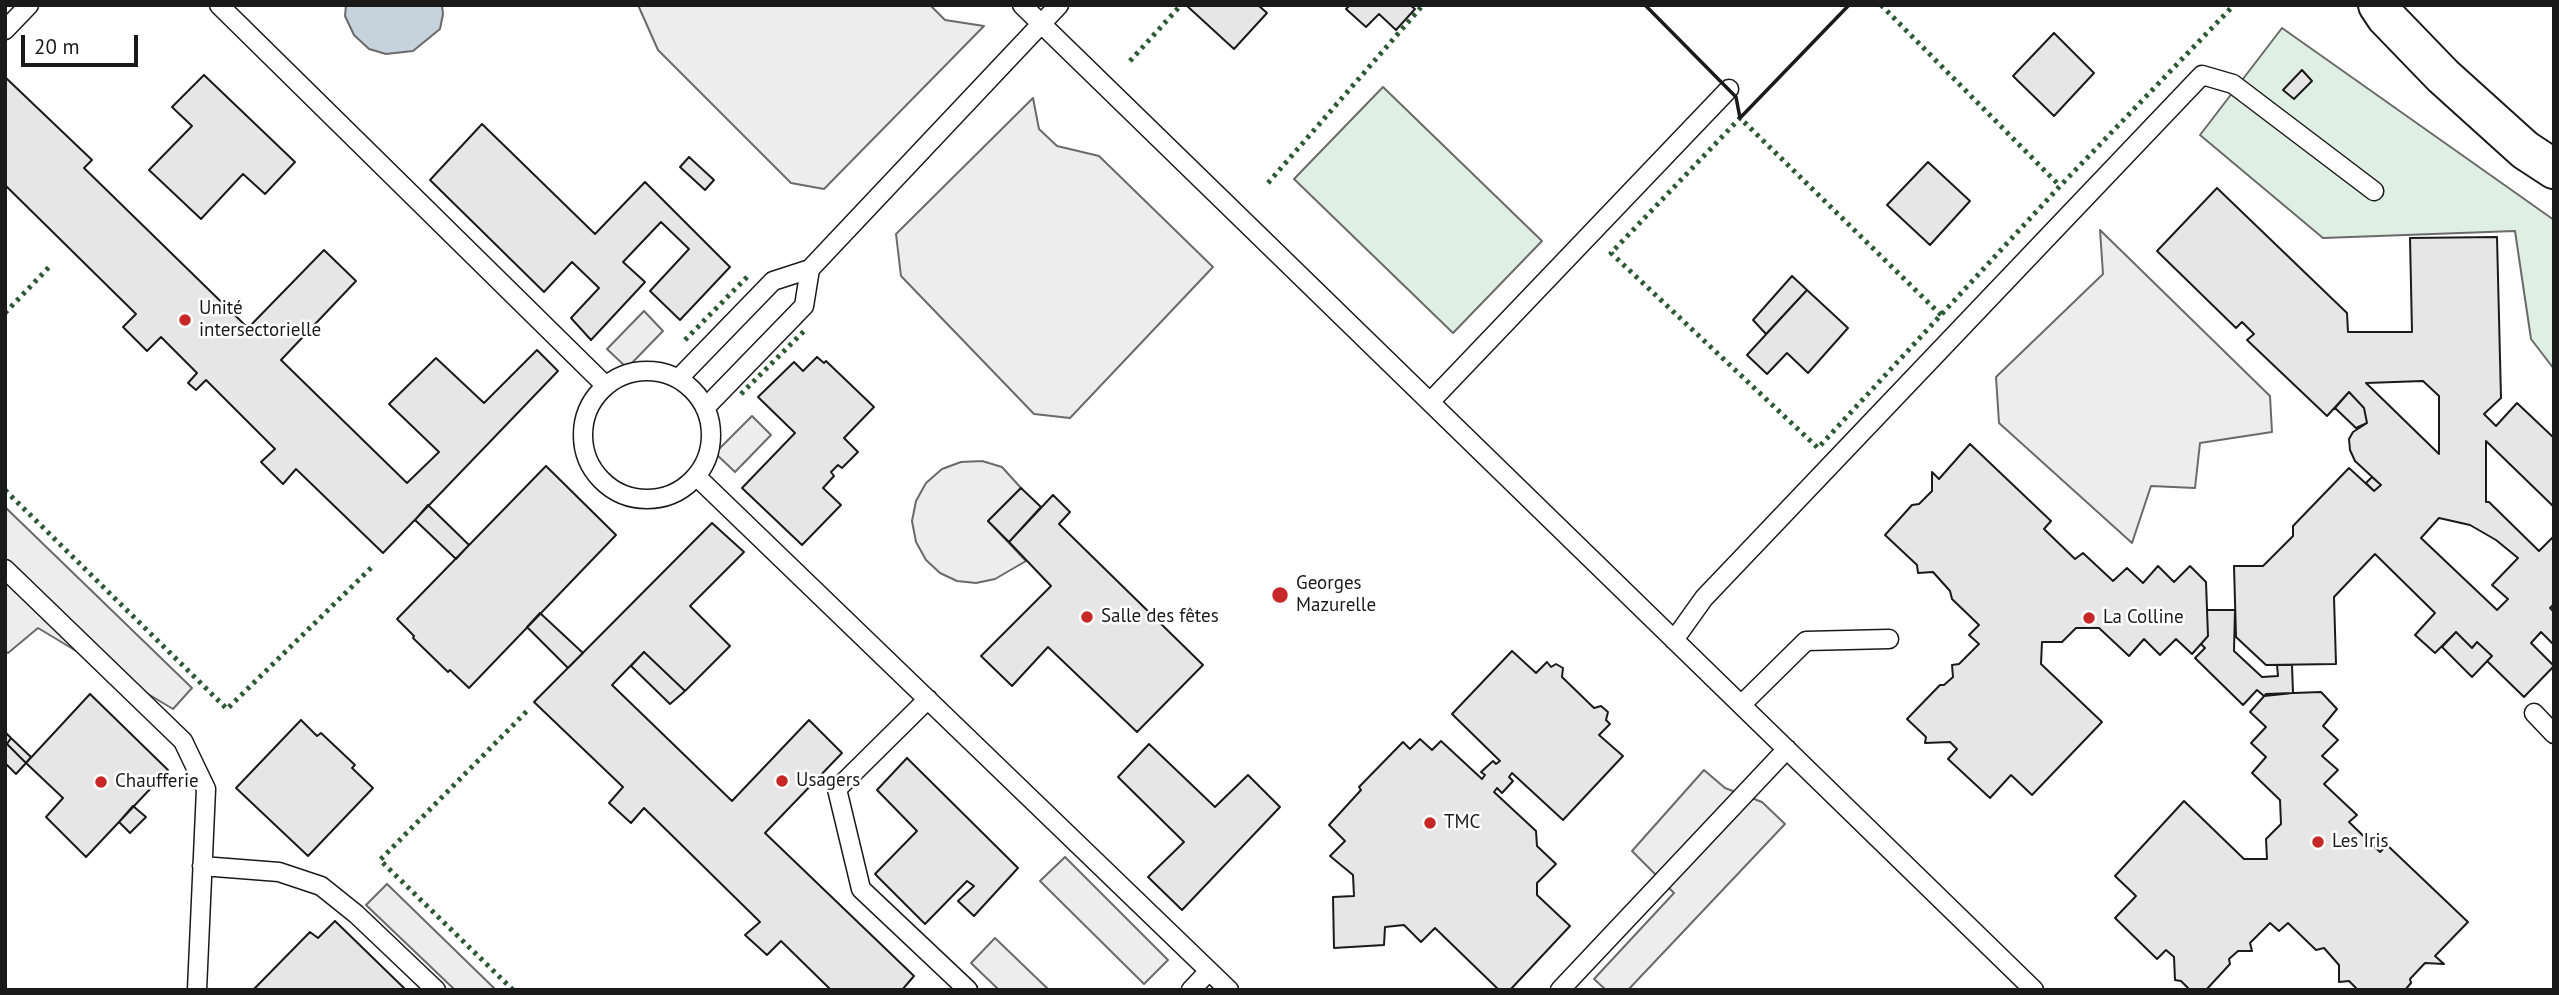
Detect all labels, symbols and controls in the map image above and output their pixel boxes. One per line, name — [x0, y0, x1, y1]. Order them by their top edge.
scale bar — [24, 21, 142, 65]
text: 20 m — [34, 33, 80, 60]
place label: Unité intersectorielle — [199, 298, 321, 342]
marker: Unité intersectorielle — [177, 312, 193, 328]
place label: Georges Mazurelle — [1296, 573, 1376, 617]
marker: Georges Mazurelle — [1270, 585, 1290, 605]
place label: Salle des fêtes — [1101, 606, 1219, 628]
place label: La Colline — [2103, 607, 2184, 629]
marker: Salle des fêtes — [1079, 609, 1095, 625]
marker: La Colline — [2081, 610, 2097, 626]
place label: Usagers — [796, 770, 860, 792]
place label: Chaufferie — [115, 771, 199, 793]
marker: Usagers — [774, 773, 790, 789]
marker: Chaufferie — [93, 774, 109, 790]
place label: TMC — [1444, 812, 1480, 834]
marker: TMC — [1422, 815, 1438, 831]
place label: Les Iris — [2332, 831, 2389, 853]
marker: Les Iris — [2310, 834, 2326, 850]

